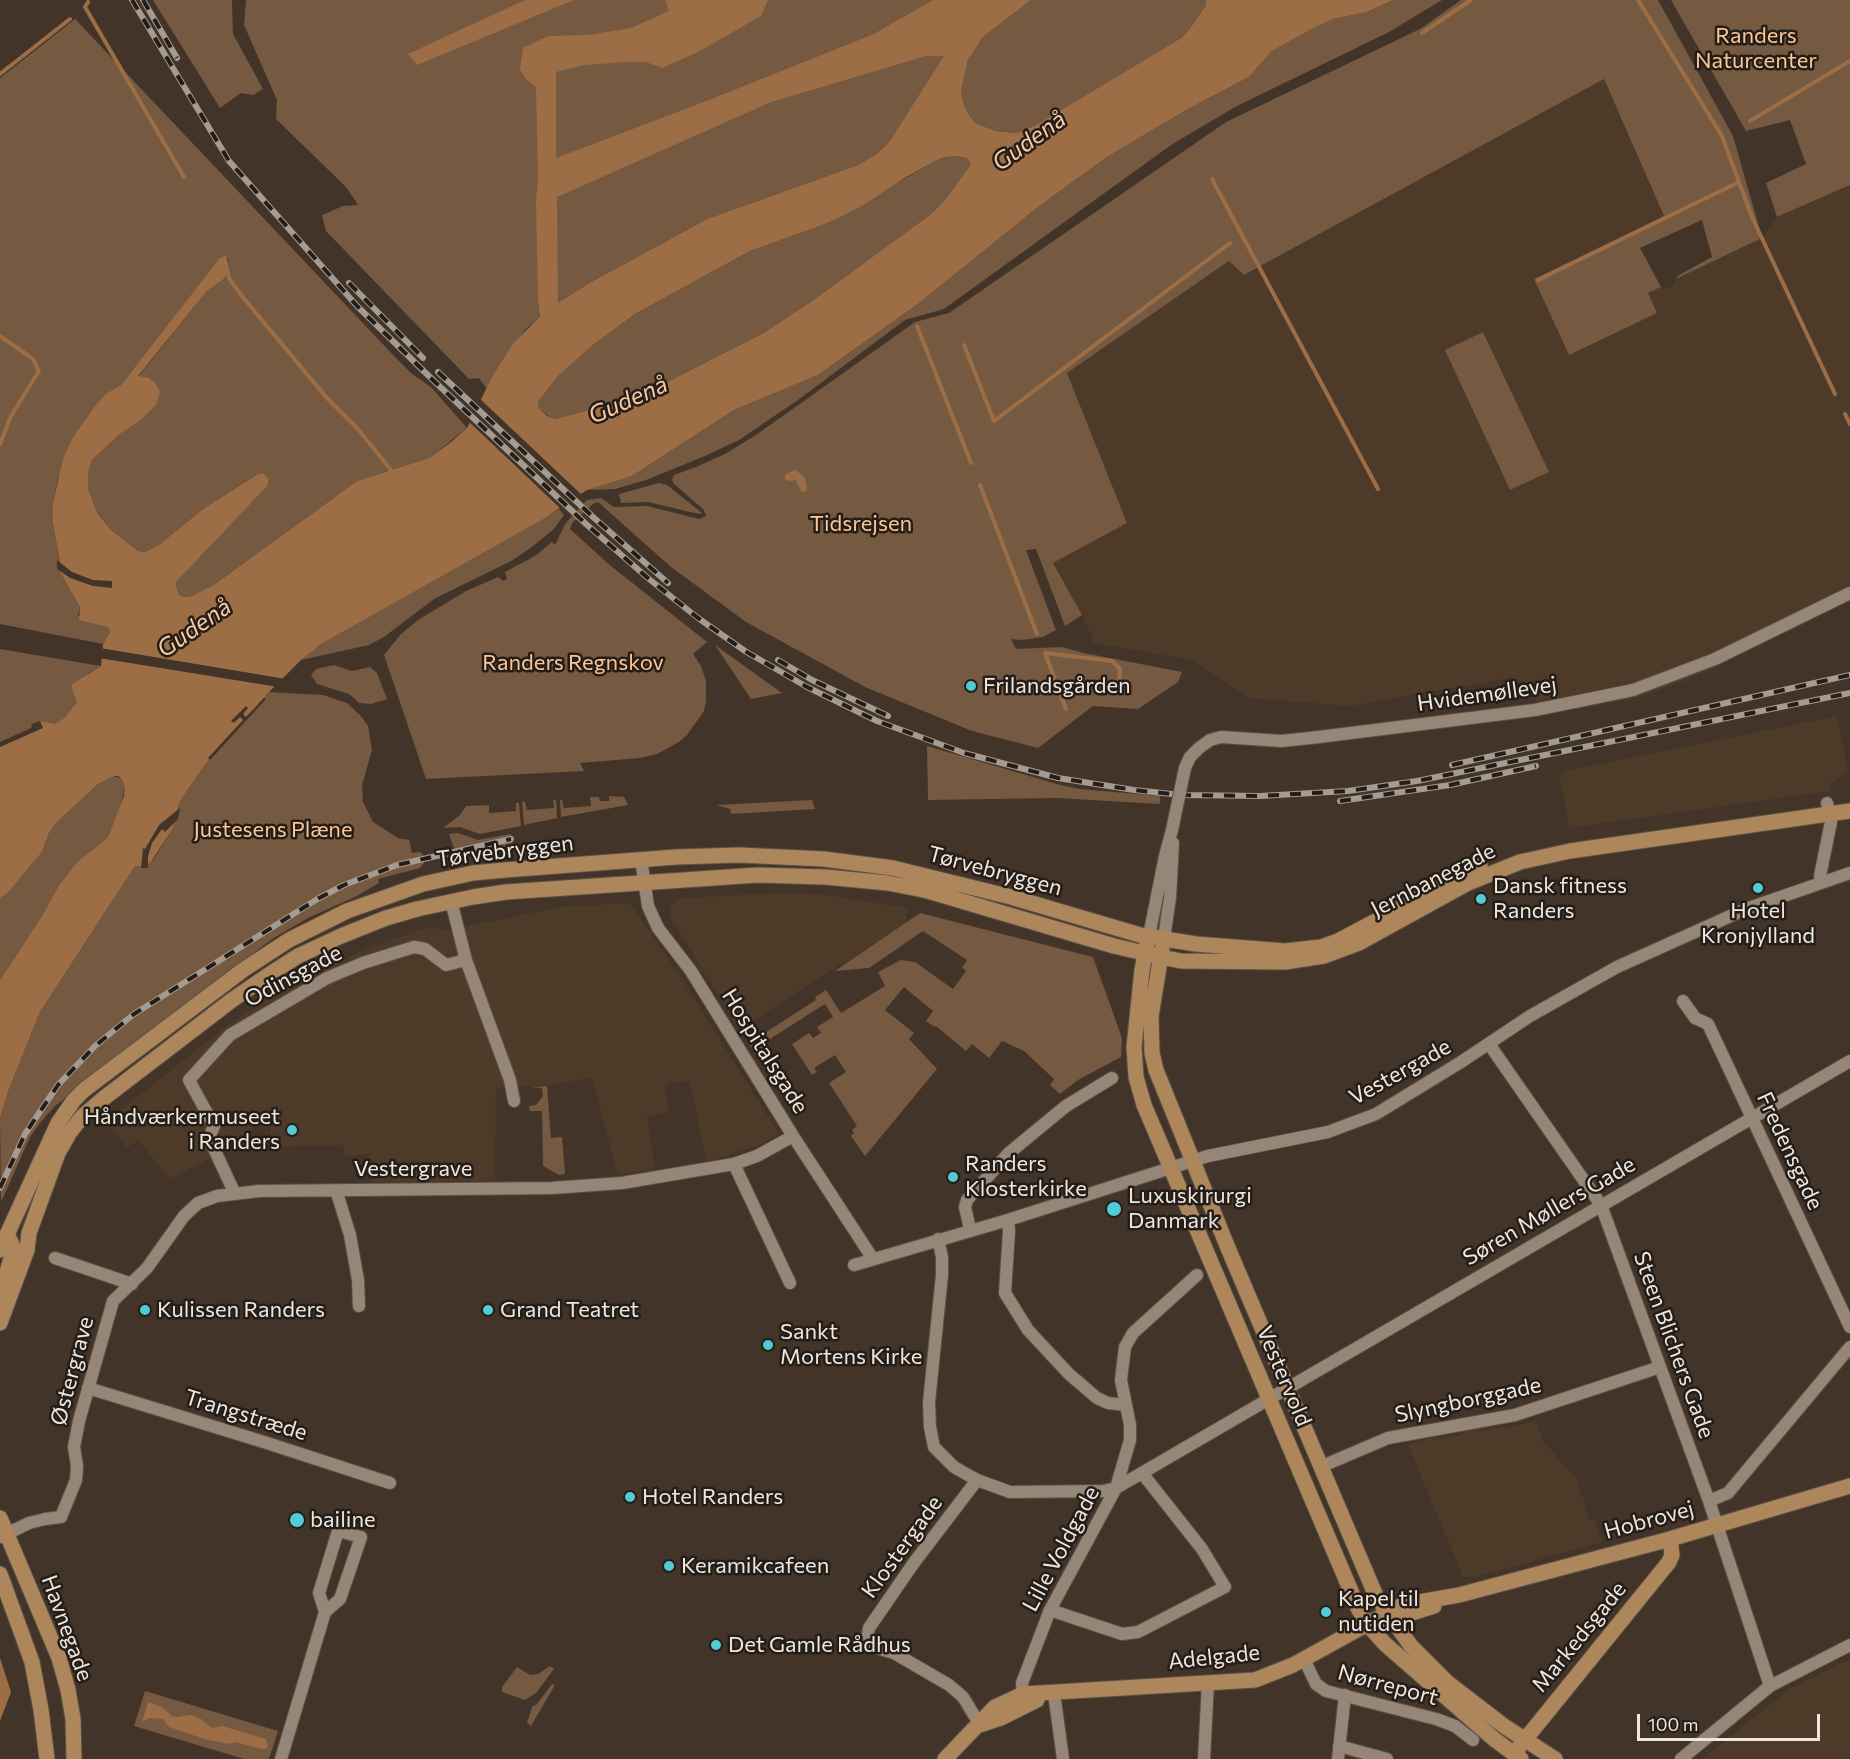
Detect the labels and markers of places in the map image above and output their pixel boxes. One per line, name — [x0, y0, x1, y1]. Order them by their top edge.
place label: Frilandsgården — [983, 673, 1131, 699]
marker: Frilandsgården — [964, 679, 978, 693]
place label: Dansk fitness Randers — [1493, 873, 1627, 924]
marker: Hotel Kronjylland — [1751, 881, 1765, 895]
marker: Dansk fitness Randers — [1474, 892, 1488, 906]
place label: Hotel Kronjylland — [1701, 898, 1815, 950]
place label: Håndværkermuseet i Randers — [84, 1104, 280, 1156]
marker: Håndværkermuseet i Randers — [285, 1123, 299, 1137]
place label: Randers Klosterkirke — [965, 1151, 1087, 1202]
marker: Randers Klosterkirke — [946, 1170, 960, 1184]
place label: Luxuskirurgi Danmark — [1128, 1183, 1252, 1234]
marker: Luxuskirurgi Danmark — [1105, 1200, 1123, 1218]
place label: Kulissen Randers — [157, 1297, 325, 1323]
place label: Grand Teatret — [500, 1297, 639, 1323]
marker: Kulissen Randers — [138, 1303, 152, 1317]
marker: Grand Teatret — [481, 1303, 495, 1317]
place label: Sankt Mortens Kirke — [780, 1319, 922, 1370]
marker: Sankt Mortens Kirke — [761, 1338, 775, 1352]
place label: Hotel Randers — [642, 1484, 783, 1510]
marker: Hotel Randers — [623, 1490, 637, 1504]
place label: bailine — [310, 1507, 376, 1533]
marker: bailine — [288, 1511, 306, 1529]
place label: Keramikcafeen — [681, 1553, 829, 1579]
marker: Keramikcafeen — [662, 1559, 676, 1573]
place label: Kapel til nutiden — [1338, 1586, 1419, 1638]
marker: Kapel til nutiden — [1319, 1605, 1333, 1619]
place label: Det Gamle Rådhus — [728, 1632, 911, 1658]
marker: Det Gamle Rådhus — [709, 1638, 723, 1652]

